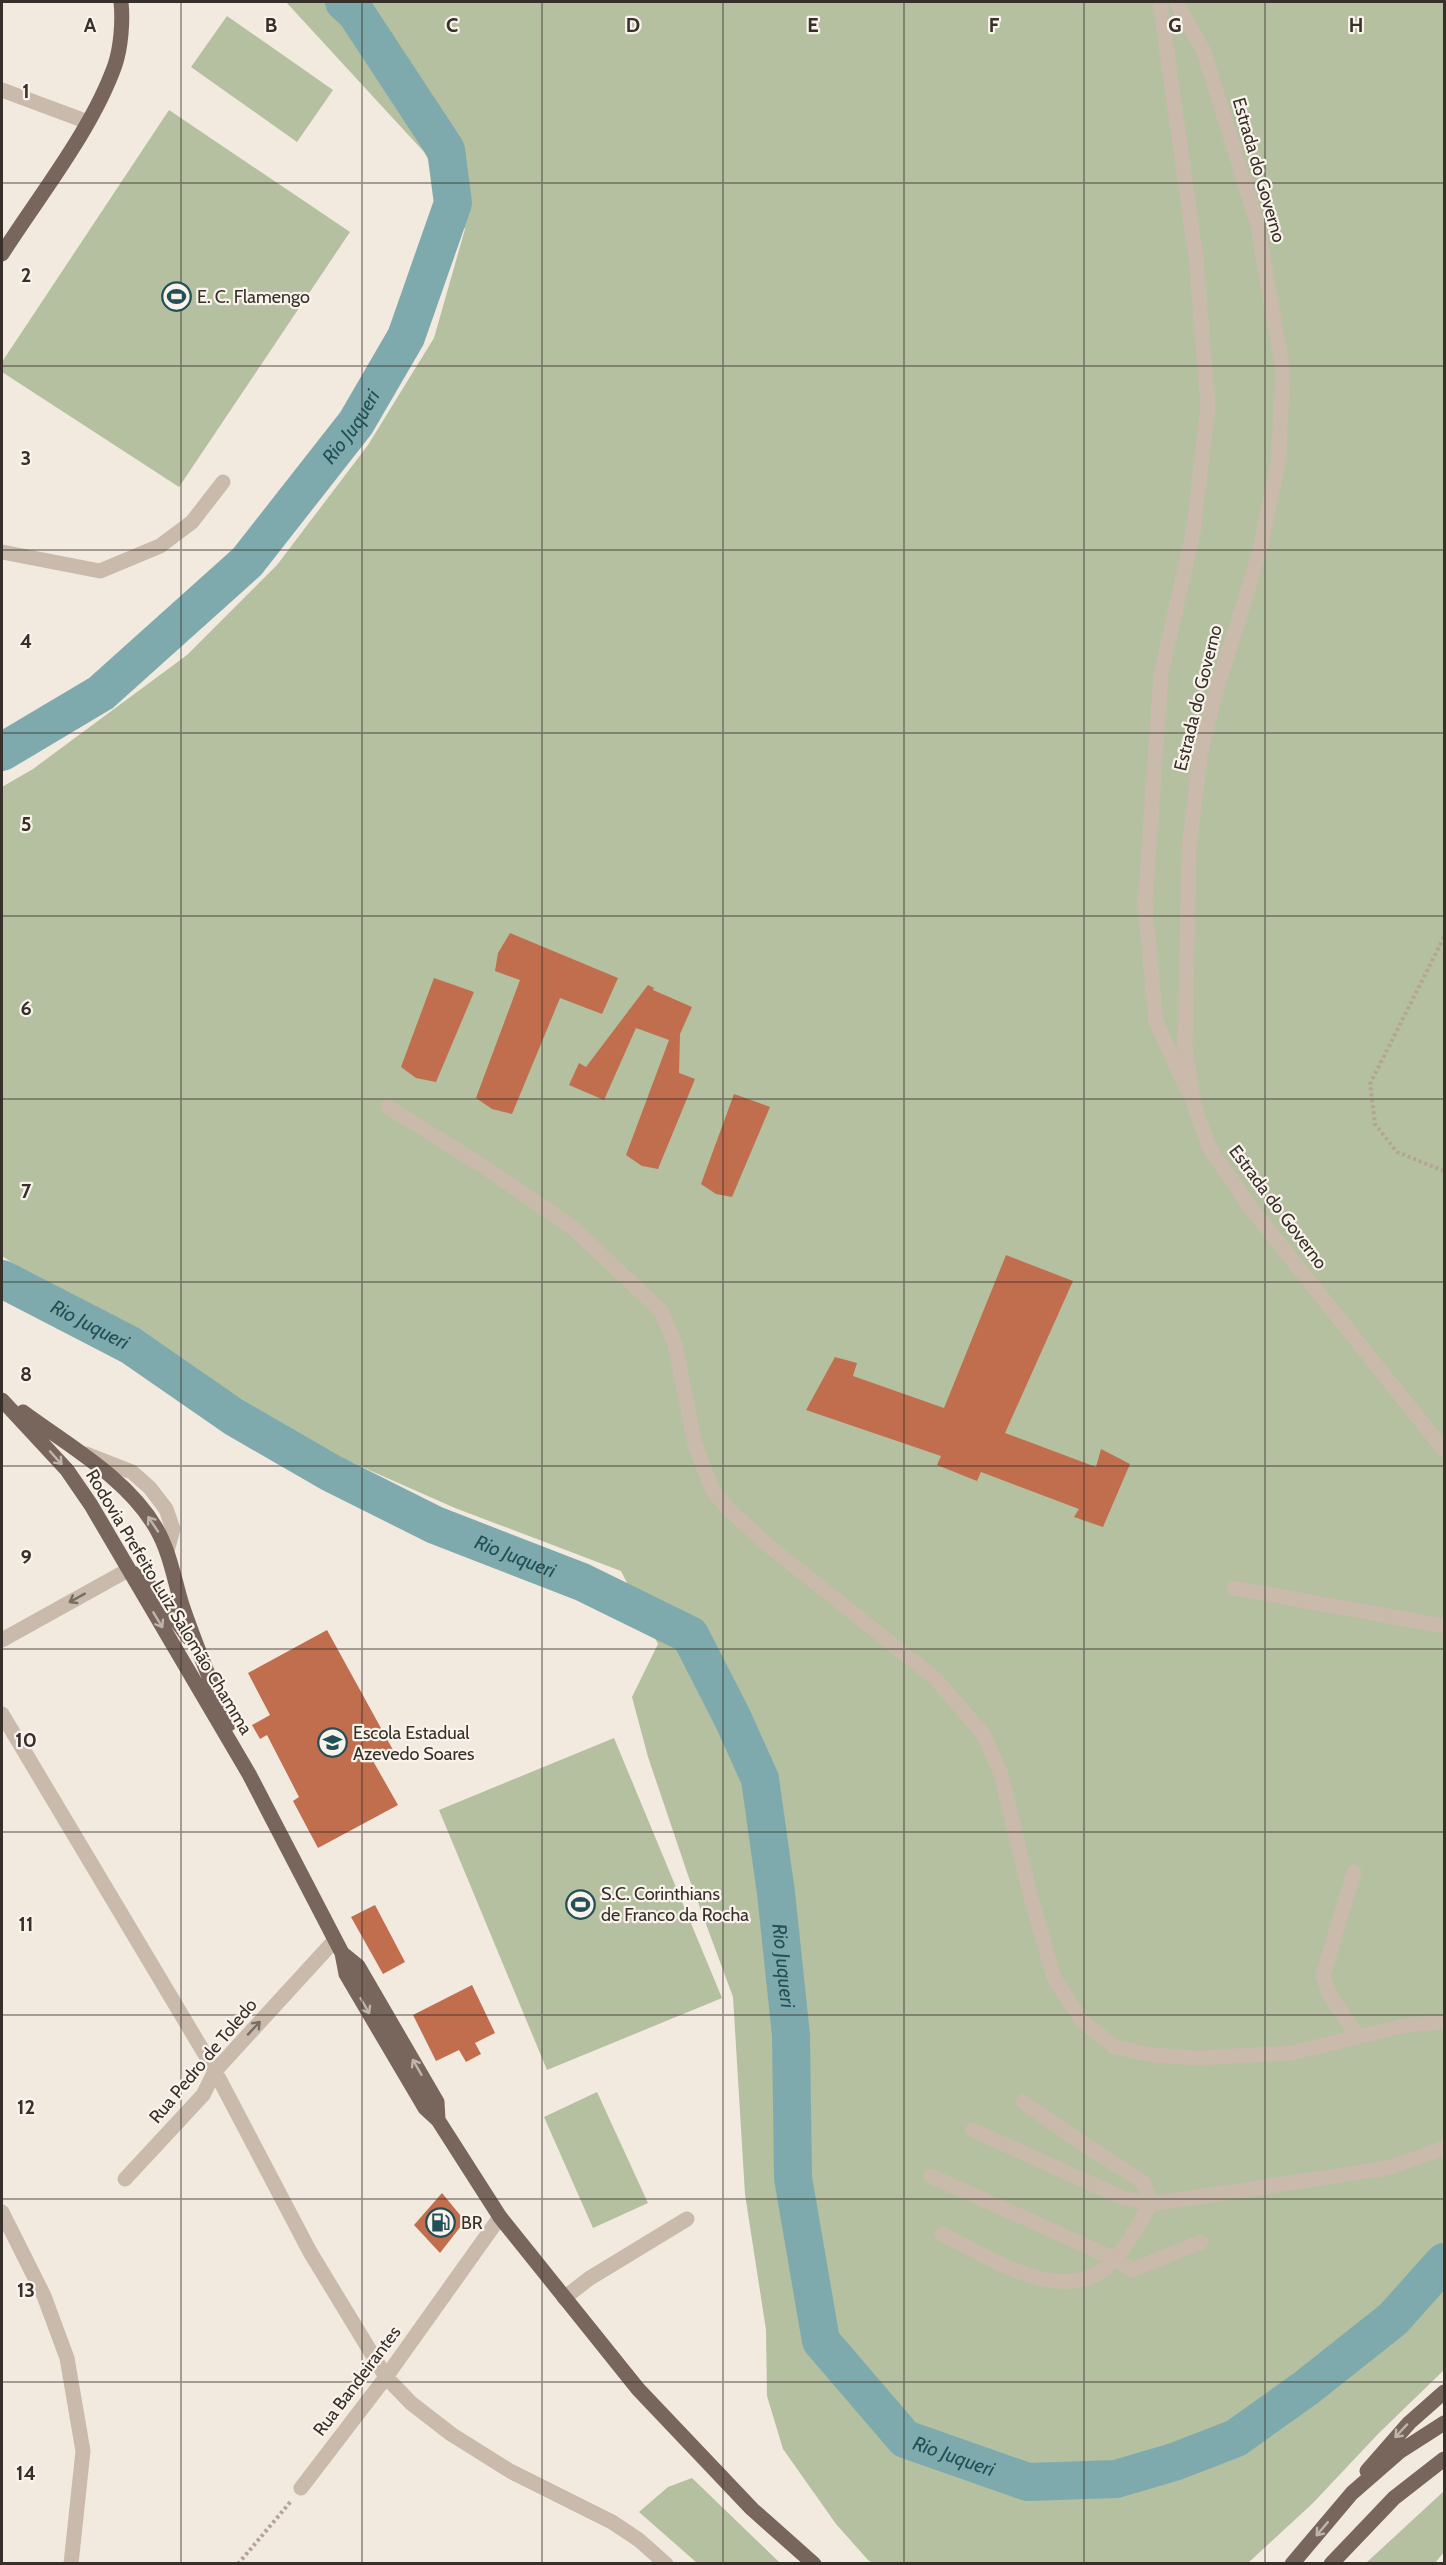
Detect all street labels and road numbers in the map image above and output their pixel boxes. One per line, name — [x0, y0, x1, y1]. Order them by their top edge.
street label: Estrada do Governo — [1228, 95, 1290, 245]
street label: Estrada do Governo — [1169, 623, 1227, 773]
street label: Estrada do Governo — [1224, 1141, 1332, 1273]
street label: Rodovia Prefeito Luiz Salomão Chamma — [81, 1466, 257, 1739]
street label: Rua Pedro de Toledo — [144, 1994, 262, 2128]
street label: Rua Bandeirantes — [308, 2322, 406, 2440]

